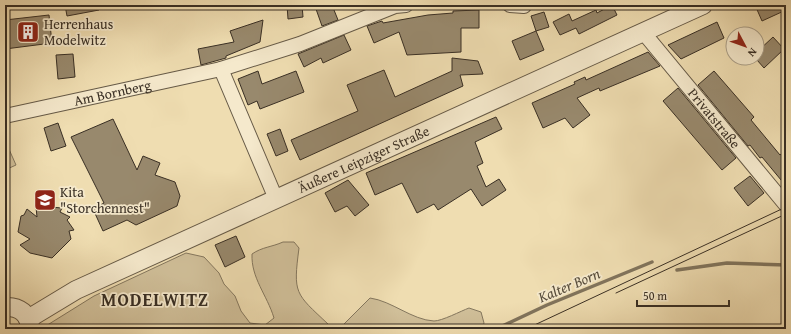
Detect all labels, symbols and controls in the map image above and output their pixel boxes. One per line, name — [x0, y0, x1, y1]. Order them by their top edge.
place label: Herrenhaus Modelwitz — [44, 14, 113, 50]
building icon: Herrenhaus Modelwitz — [15, 19, 41, 45]
north arrow — [725, 26, 765, 66]
text: N — [744, 45, 761, 61]
street label: Am Bornberg — [72, 75, 153, 111]
street label: Privatstraße — [683, 84, 746, 153]
street label: Äußere Leipziger Straße — [295, 121, 433, 198]
place label: Kita "Storchennest" — [60, 182, 150, 218]
school or university icon: Kita "Storchennest" — [32, 187, 58, 213]
water label: Kalter Born — [534, 262, 604, 308]
scale bar — [637, 282, 729, 308]
district label: MODELWITZ — [101, 286, 209, 313]
text: 50 m — [643, 287, 667, 304]

